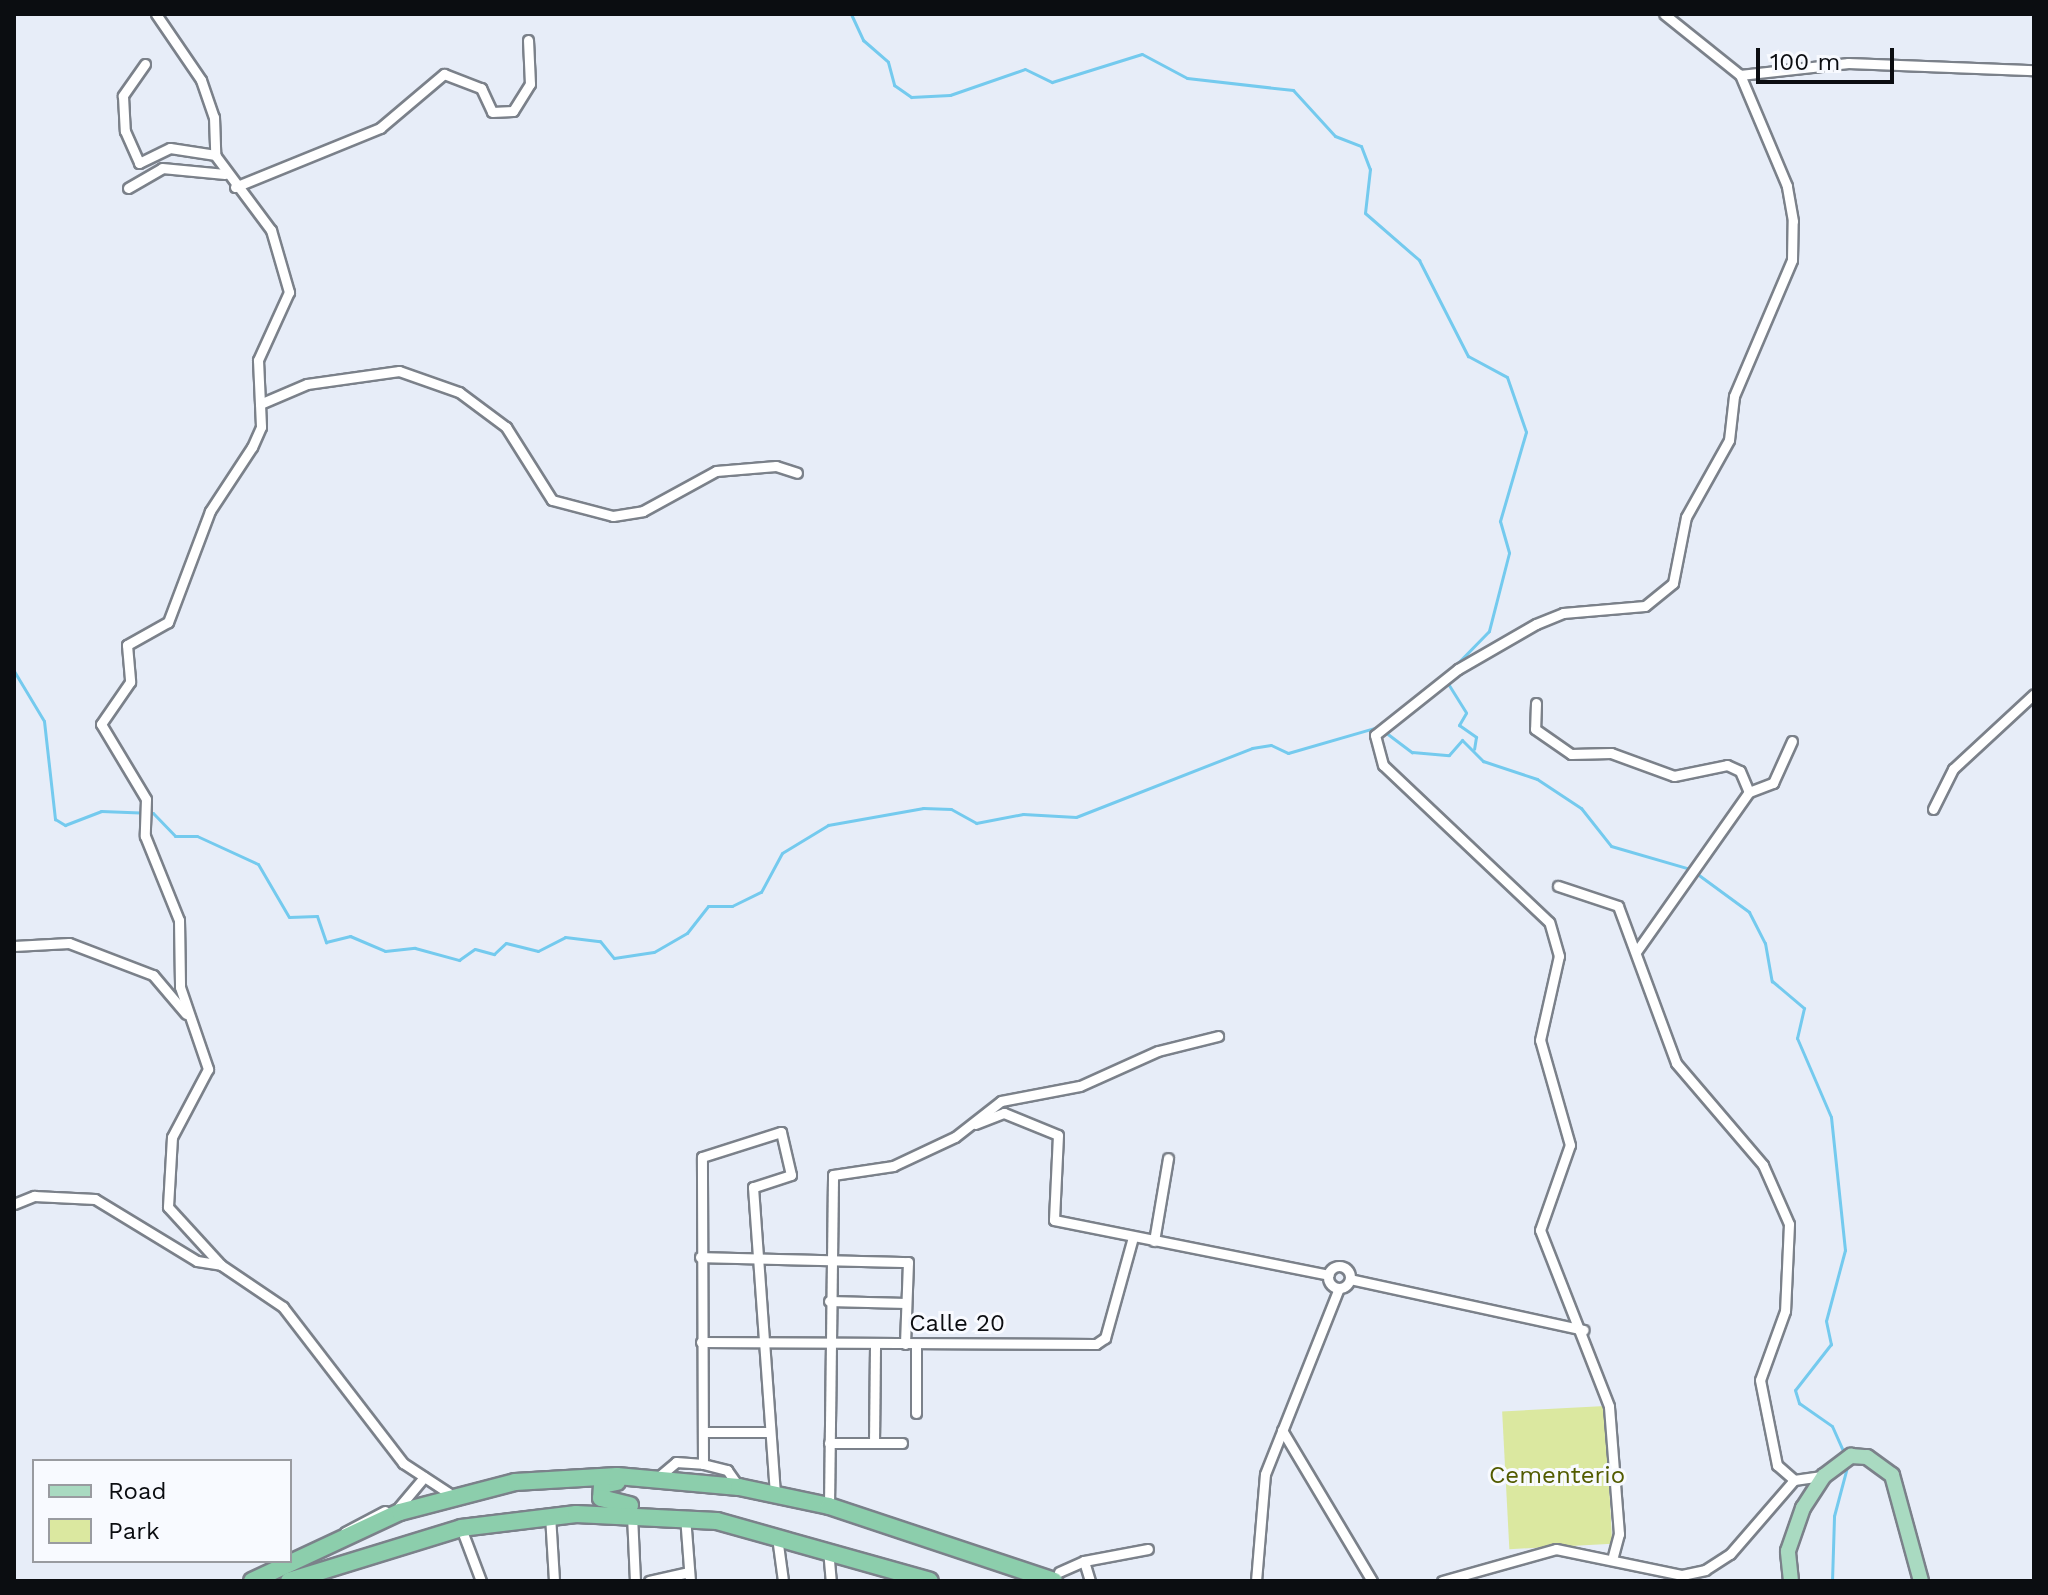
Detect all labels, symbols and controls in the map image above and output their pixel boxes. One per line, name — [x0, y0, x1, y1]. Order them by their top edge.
scale bar — [1760, 32, 1898, 82]
text: 100 m — [1770, 48, 1840, 76]
street label: Calle 20 — [909, 1310, 1005, 1338]
legend — [32, 1459, 292, 1563]
park label: Cementerio — [1489, 1462, 1625, 1490]
text: Road — [108, 1477, 167, 1505]
text: Park — [108, 1517, 160, 1545]

